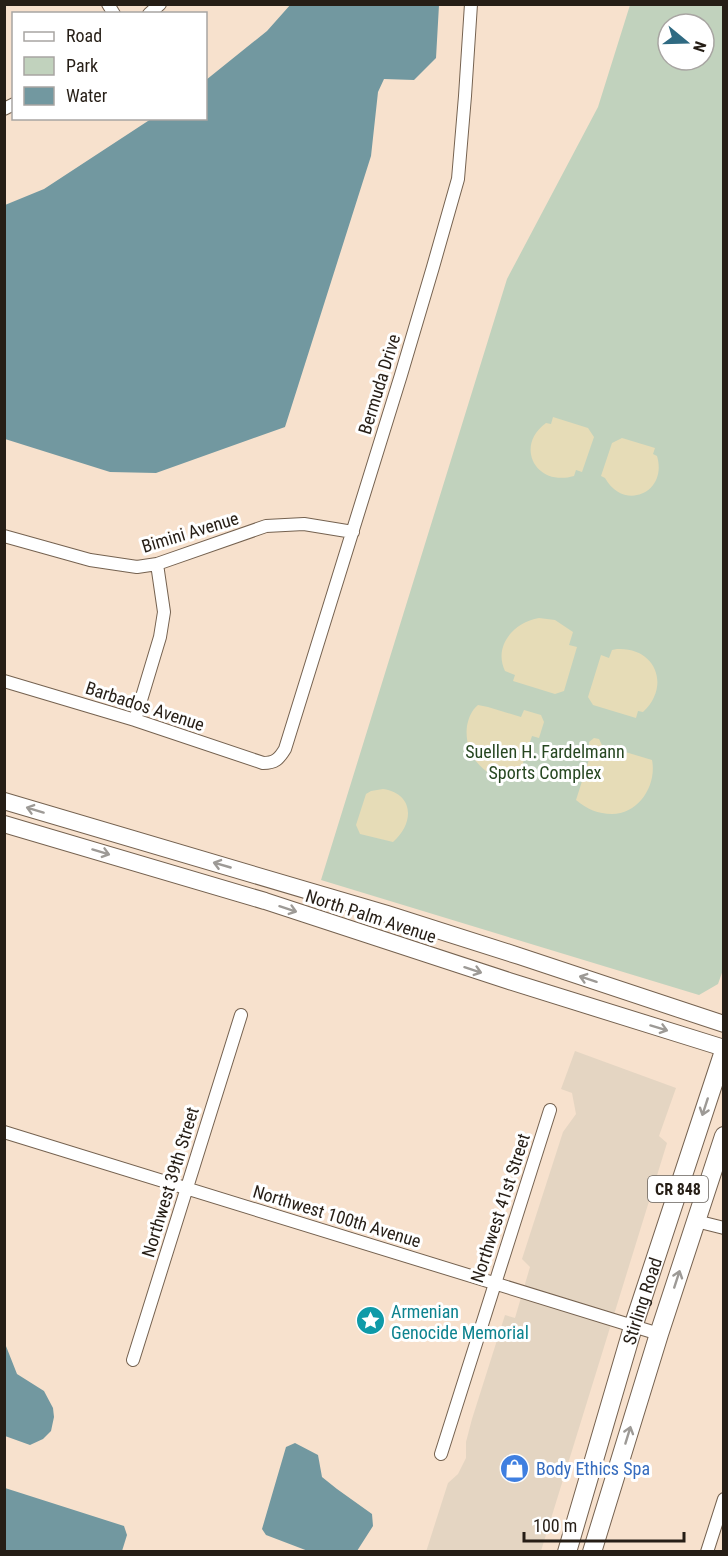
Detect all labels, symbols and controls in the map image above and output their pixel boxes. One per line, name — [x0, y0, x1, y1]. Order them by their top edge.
legend — [12, 12, 207, 120]
north arrow — [656, 12, 716, 72]
text: Road — [66, 25, 102, 46]
text: N — [689, 39, 710, 54]
text: Park — [66, 55, 98, 76]
text: Water — [66, 85, 108, 106]
street label: Bermuda Drive — [354, 331, 404, 437]
street label: Bimini Avenue — [139, 507, 241, 557]
street label: Barbados Avenue — [83, 677, 207, 735]
park label: Suellen H. Fardelmann Sports Complex — [465, 741, 625, 783]
one-way arrow — [26, 804, 45, 815]
one-way arrow — [91, 847, 110, 858]
one-way arrow — [213, 859, 232, 870]
street label: North Palm Avenue — [303, 885, 439, 947]
one-way arrow — [278, 904, 297, 915]
one-way arrow — [463, 965, 482, 976]
one-way arrow — [579, 973, 598, 984]
one-way arrow — [649, 1023, 668, 1034]
one-way arrow — [699, 1097, 710, 1116]
street label: Northwest 39th Street — [137, 1104, 203, 1260]
street label: Northwest 41st Street — [466, 1131, 534, 1285]
road number: CR 848 — [648, 1176, 708, 1202]
street label: Northwest 100th Avenue — [250, 1180, 424, 1252]
street label: Stirling Road — [618, 1255, 666, 1347]
one-way arrow — [672, 1270, 683, 1289]
place label: Armenian Genocide Memorial — [391, 1301, 529, 1343]
place icon: Armenian Genocide Memorial — [354, 1305, 386, 1337]
one-way arrow — [623, 1426, 634, 1445]
shop icon: Body Ethics Spa — [499, 1452, 531, 1484]
place label: Body Ethics Spa — [536, 1458, 650, 1479]
scale bar — [524, 1505, 684, 1543]
text: 100 m — [533, 1515, 577, 1536]

